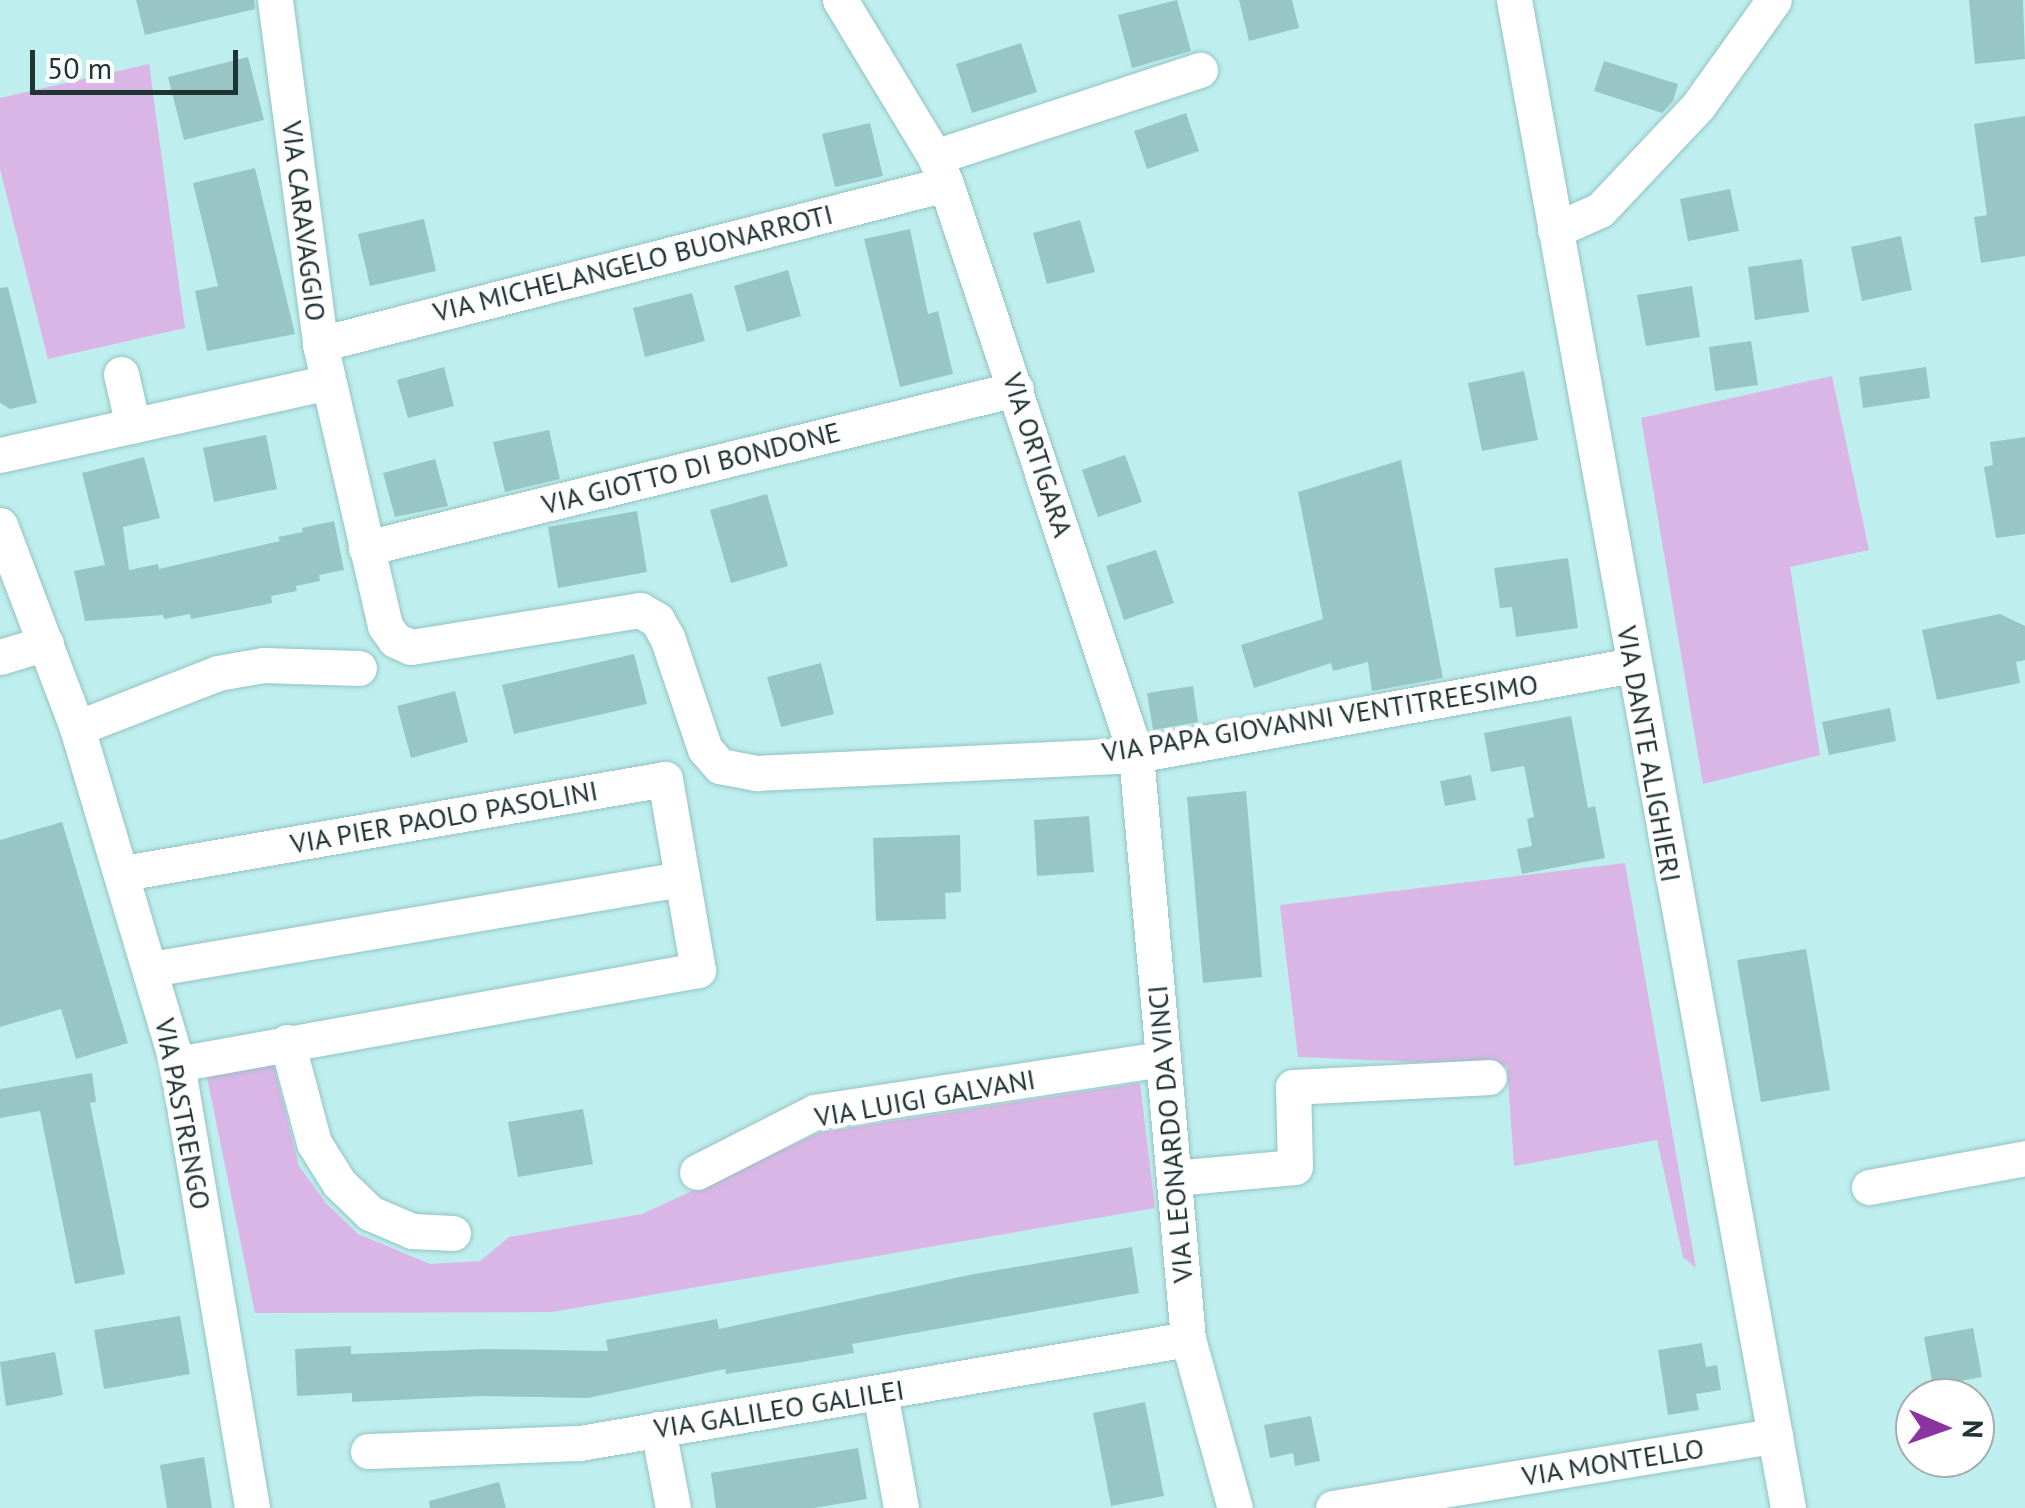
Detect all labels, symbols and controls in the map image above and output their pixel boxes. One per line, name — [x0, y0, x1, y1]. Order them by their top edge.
scale bar — [35, 30, 242, 92]
text: 50 m — [47, 48, 112, 87]
street label: VIA CARAVAGGIO — [275, 118, 333, 324]
street label: VIA MICHELANGELO BUONARROTI — [429, 197, 837, 329]
street label: VIA ORTIGARA — [996, 368, 1080, 542]
street label: VIA GIOTTO DI BONDONE — [538, 415, 844, 521]
street label: VIA DANTE ALIGHIERI — [1610, 622, 1688, 886]
street label: VIA PAPA GIOVANNI VENTITREESIMO — [1098, 667, 1542, 769]
street label: VIA PIER PAOLO PASOLINI — [287, 773, 601, 861]
street label: VIA LEONARDO DA VINCI — [1140, 982, 1200, 1286]
street label: VIA PASTRENGO — [148, 1015, 218, 1213]
street label: VIA LUIGI GALVANI — [811, 1062, 1039, 1134]
street label: VIA GALILEO GALILEI — [651, 1373, 907, 1445]
north arrow — [1895, 1378, 1995, 1478]
text: N — [1955, 1419, 1992, 1439]
street label: VIA MONTELLO — [1519, 1431, 1707, 1493]

